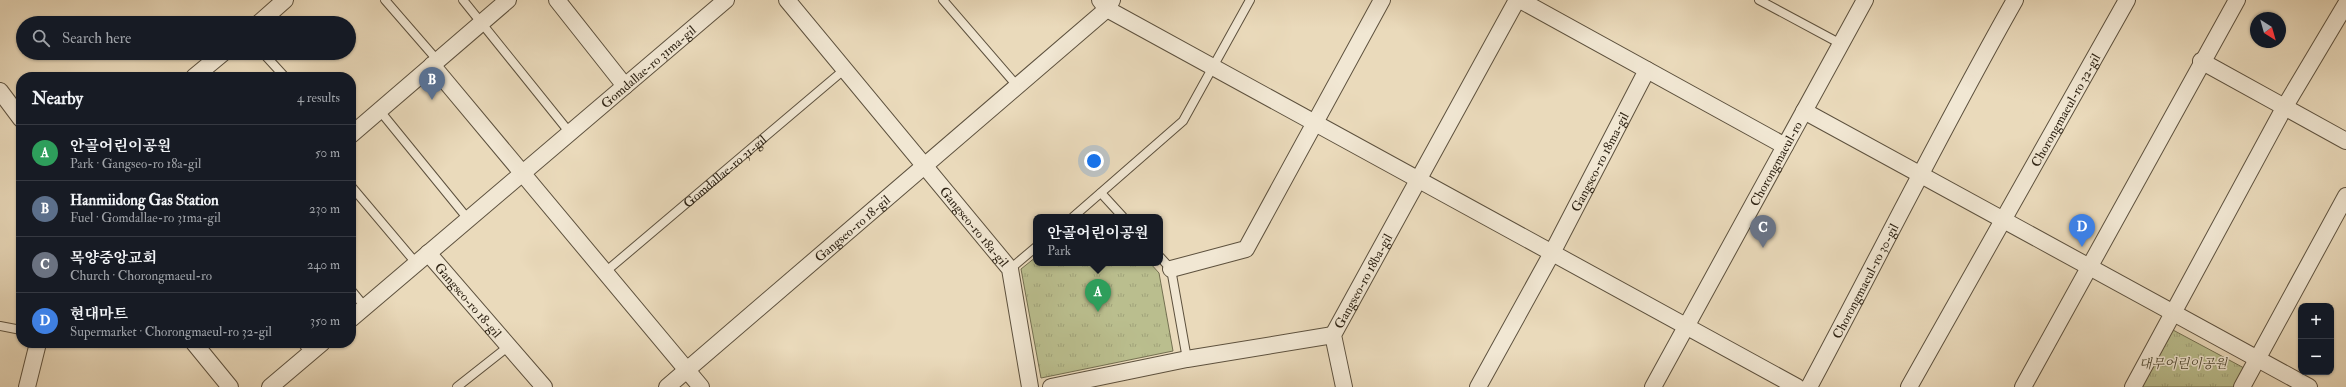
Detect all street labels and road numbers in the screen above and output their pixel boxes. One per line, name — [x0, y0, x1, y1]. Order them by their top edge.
street label: Gomdallae-ro 31ma-gil — [598, 22, 700, 112]
street label: Chorongmaeul-ro 32-gil — [2028, 50, 2105, 170]
street label: Gangseo-ro 18ma-gil — [1568, 109, 1633, 215]
street label: Chorongmaeul-ro — [1747, 119, 1806, 209]
street label: Gomdallae-ro 31-gil — [680, 131, 771, 211]
street label: Gangseo-ro 18a-gil — [936, 183, 1012, 271]
street label: Gangseo-ro 18-gil — [812, 192, 894, 266]
street label: Chorongmaeul-ro 30-gil — [1829, 220, 1903, 341]
street label: Gangseo-ro 18ba-gil — [1331, 230, 1397, 332]
street label: Gangseo-ro 18-gil — [431, 260, 505, 342]

